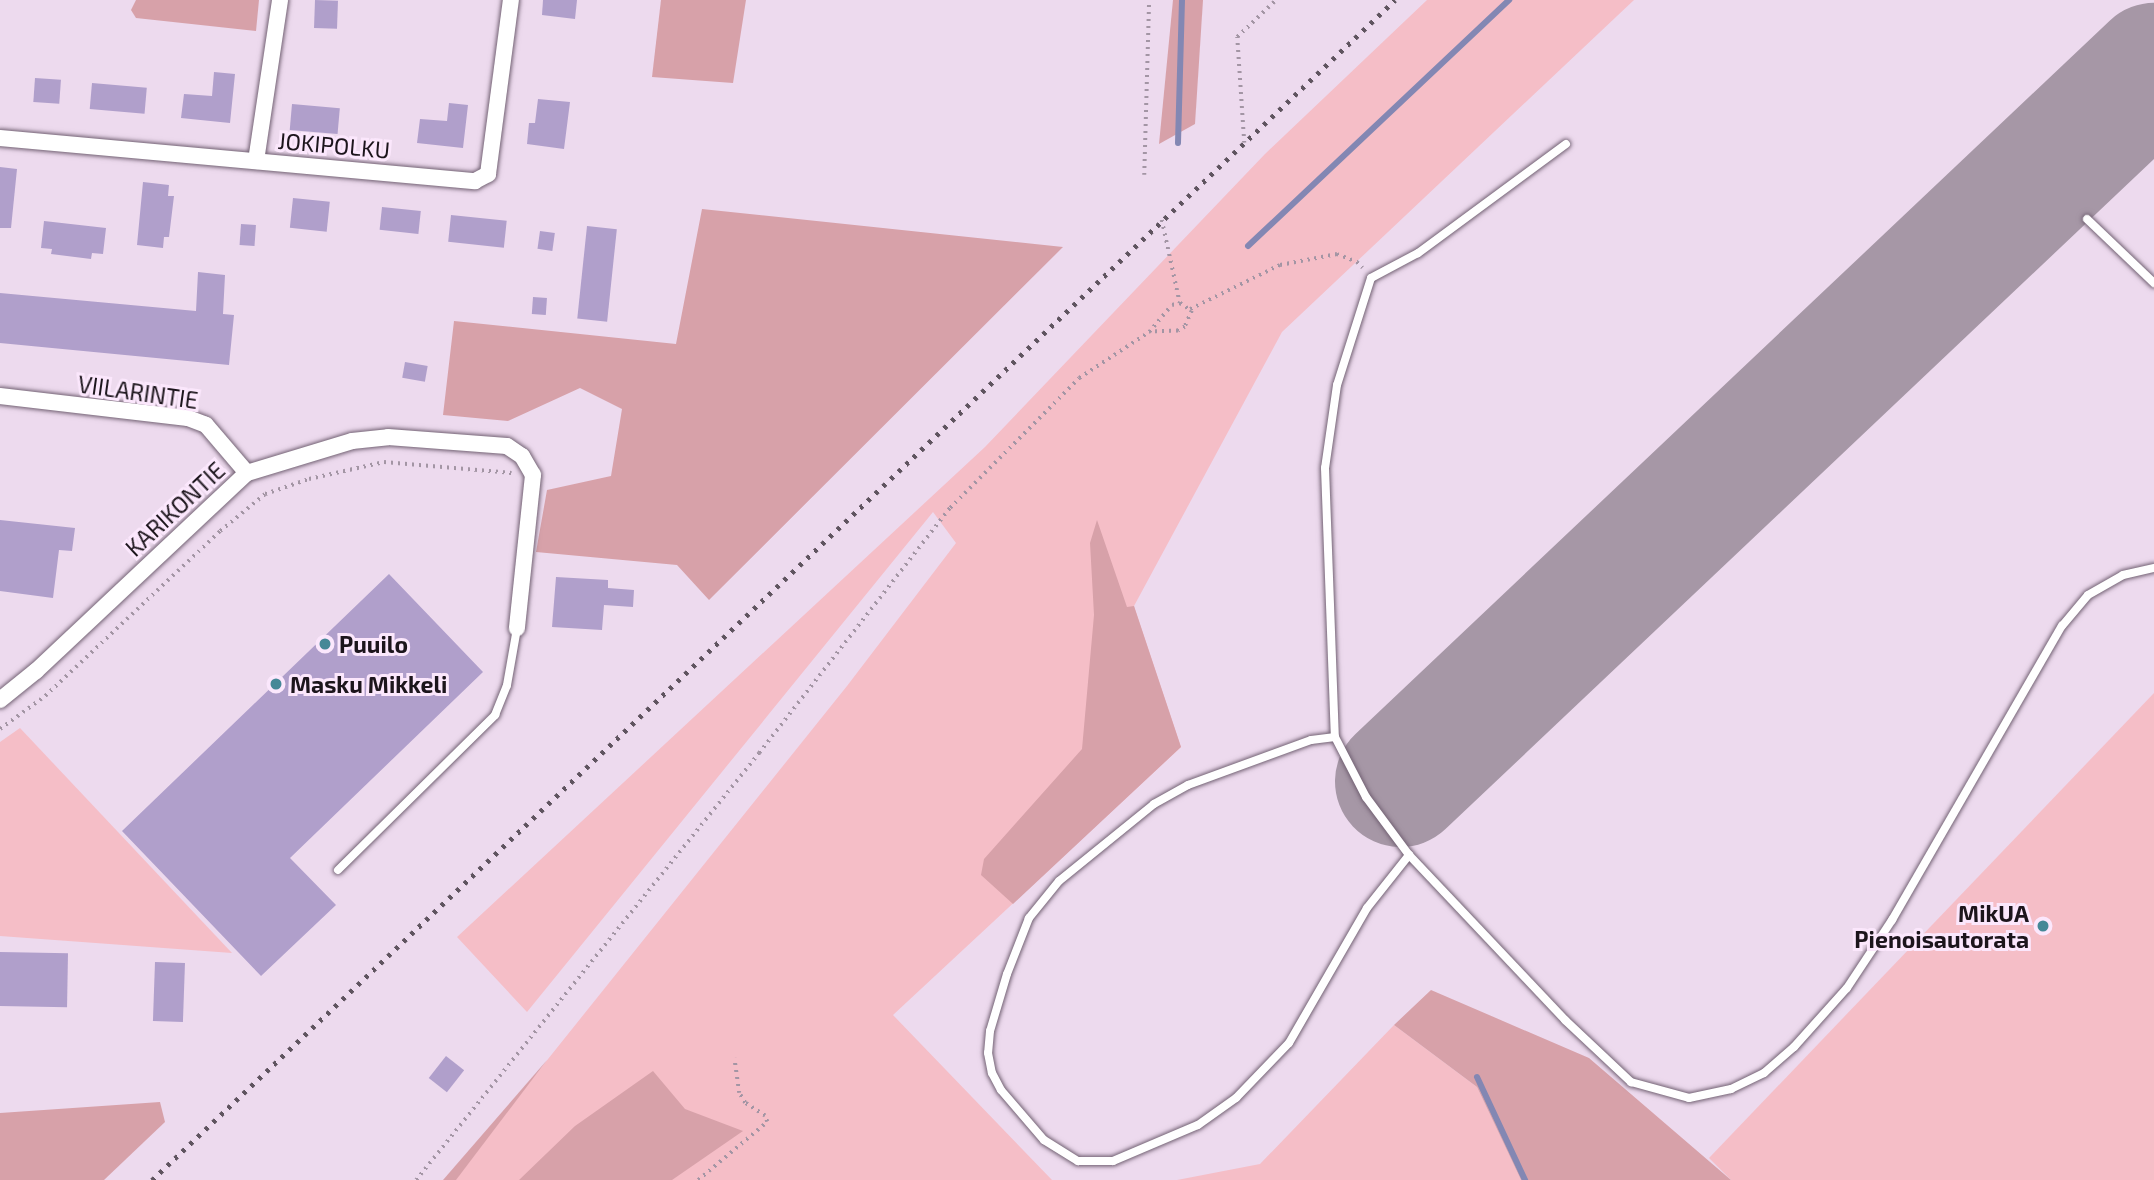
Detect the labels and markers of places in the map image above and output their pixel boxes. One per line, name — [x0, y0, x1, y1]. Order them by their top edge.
place label: Puuilo — [339, 630, 408, 658]
marker: Puuilo — [317, 636, 333, 652]
place label: Masku Mikkeli — [290, 670, 447, 698]
marker: Masku Mikkeli — [268, 676, 284, 692]
place label: MikUA Pienoisautorata — [1854, 899, 2029, 953]
marker: MikUA Pienoisautorata — [2035, 918, 2051, 934]

